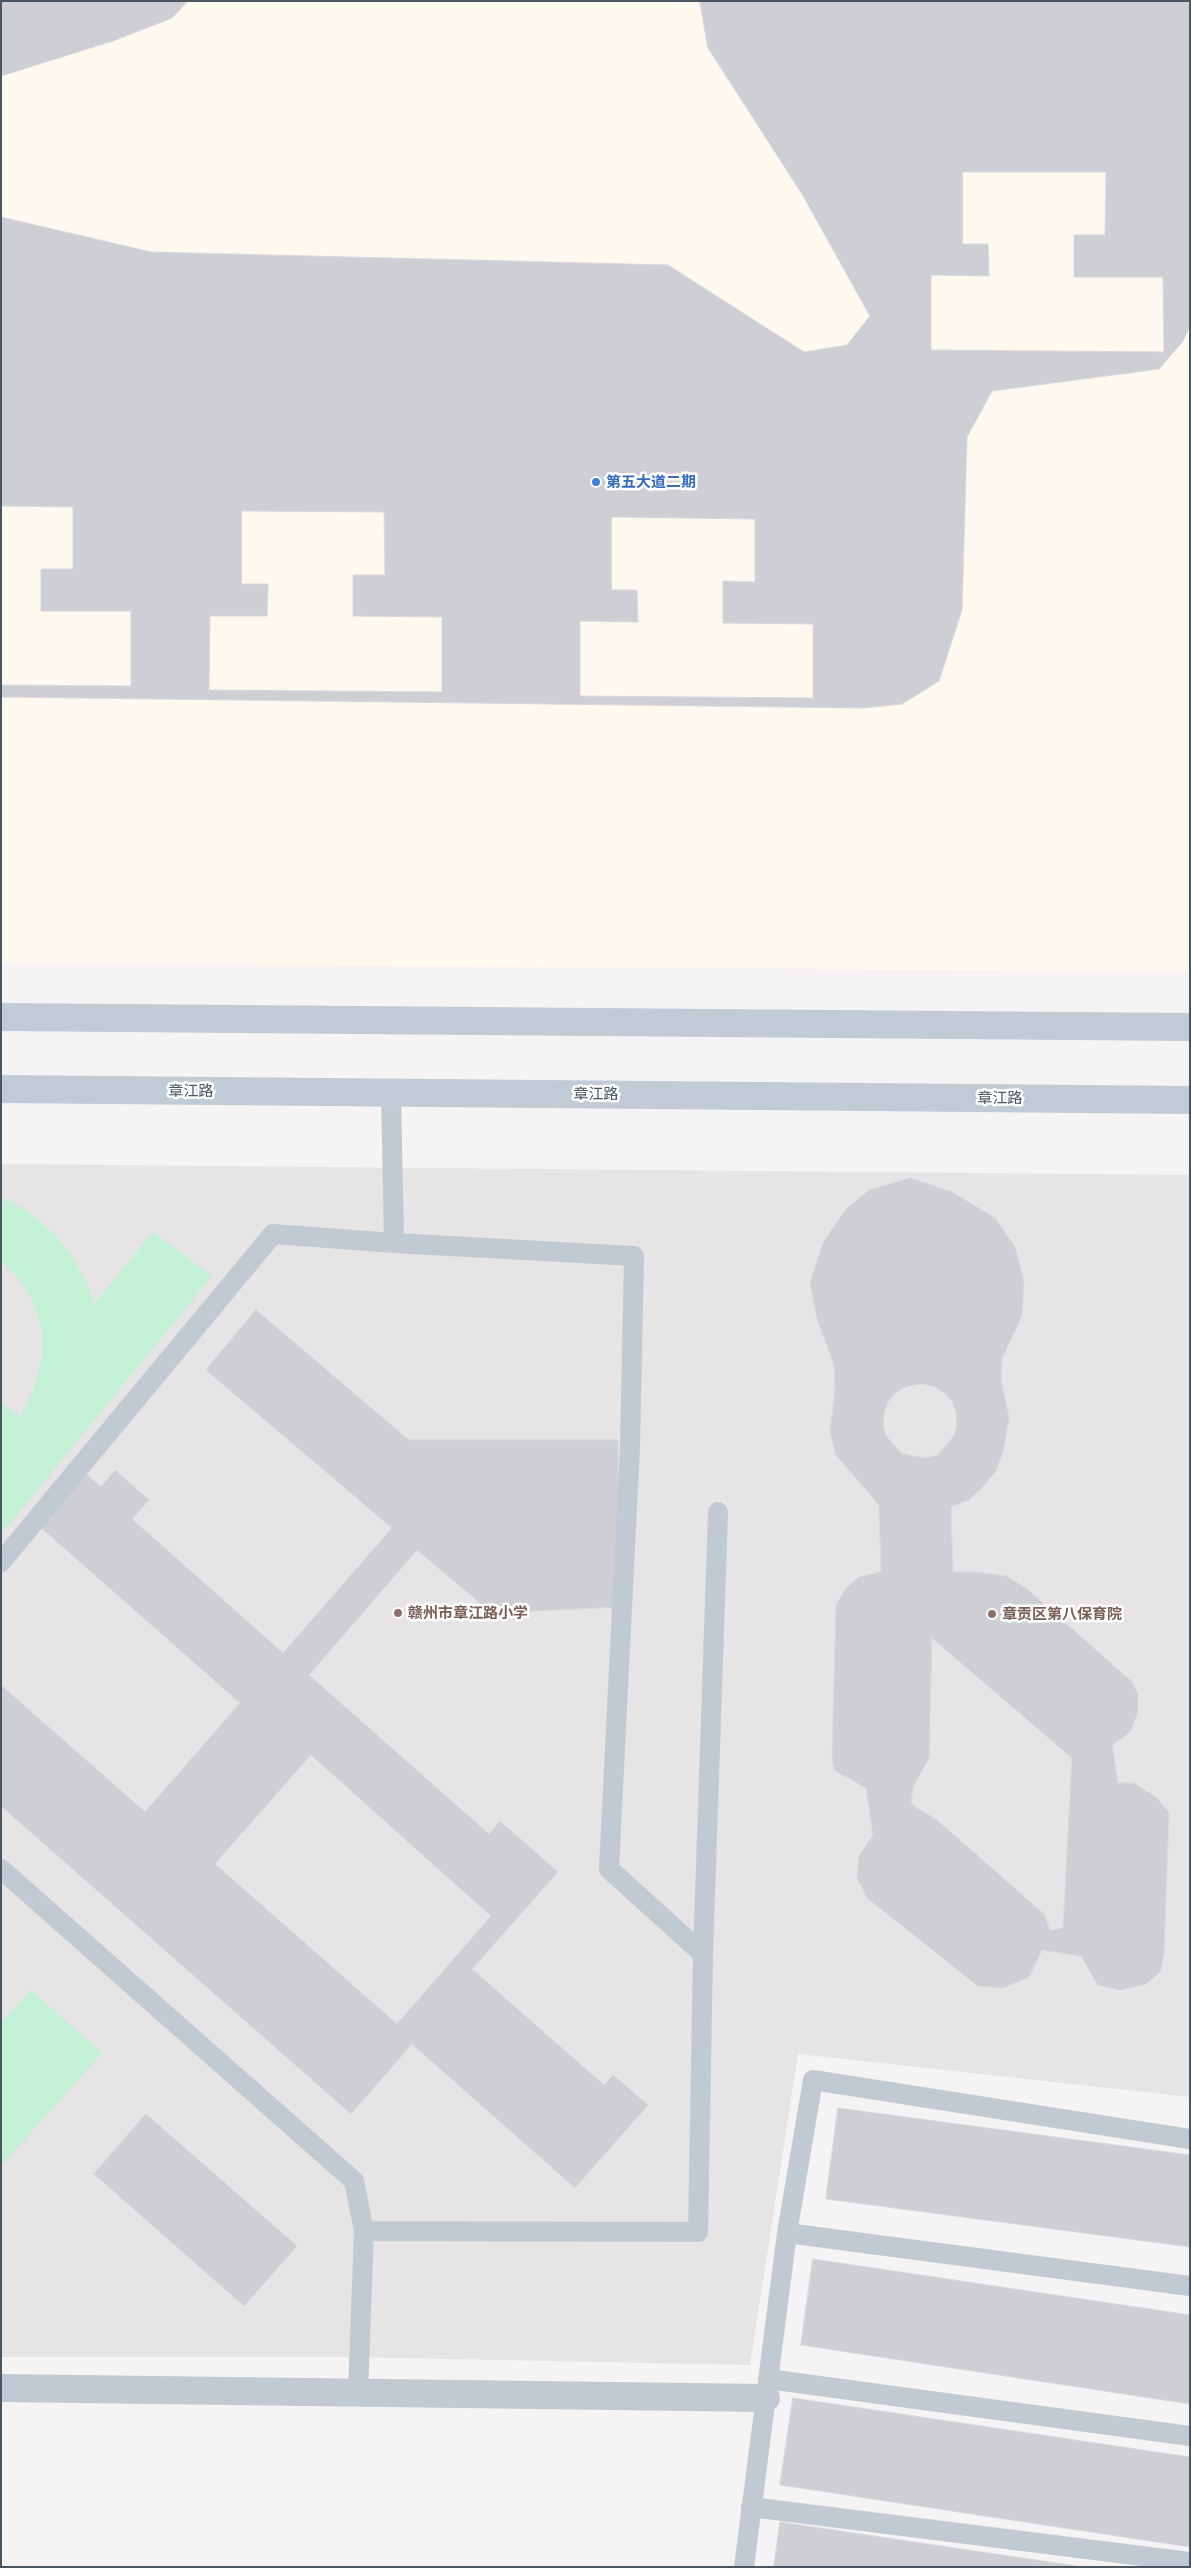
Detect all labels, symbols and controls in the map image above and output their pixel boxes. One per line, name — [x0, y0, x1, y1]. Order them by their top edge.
place label: 第五大道二期 — [606, 473, 696, 491]
marker: 第五大道二期 — [590, 476, 602, 488]
street label: 章江路 — [169, 1082, 213, 1100]
street label: 章江路 — [574, 1085, 618, 1103]
street label: 章江路 — [978, 1089, 1022, 1107]
place label: 赣州市章江路小学 — [408, 1604, 528, 1622]
place label: 章贡区第八保育院 — [1002, 1605, 1122, 1623]
marker: 赣州市章江路小学 — [392, 1607, 404, 1619]
marker: 章贡区第八保育院 — [986, 1608, 998, 1620]

